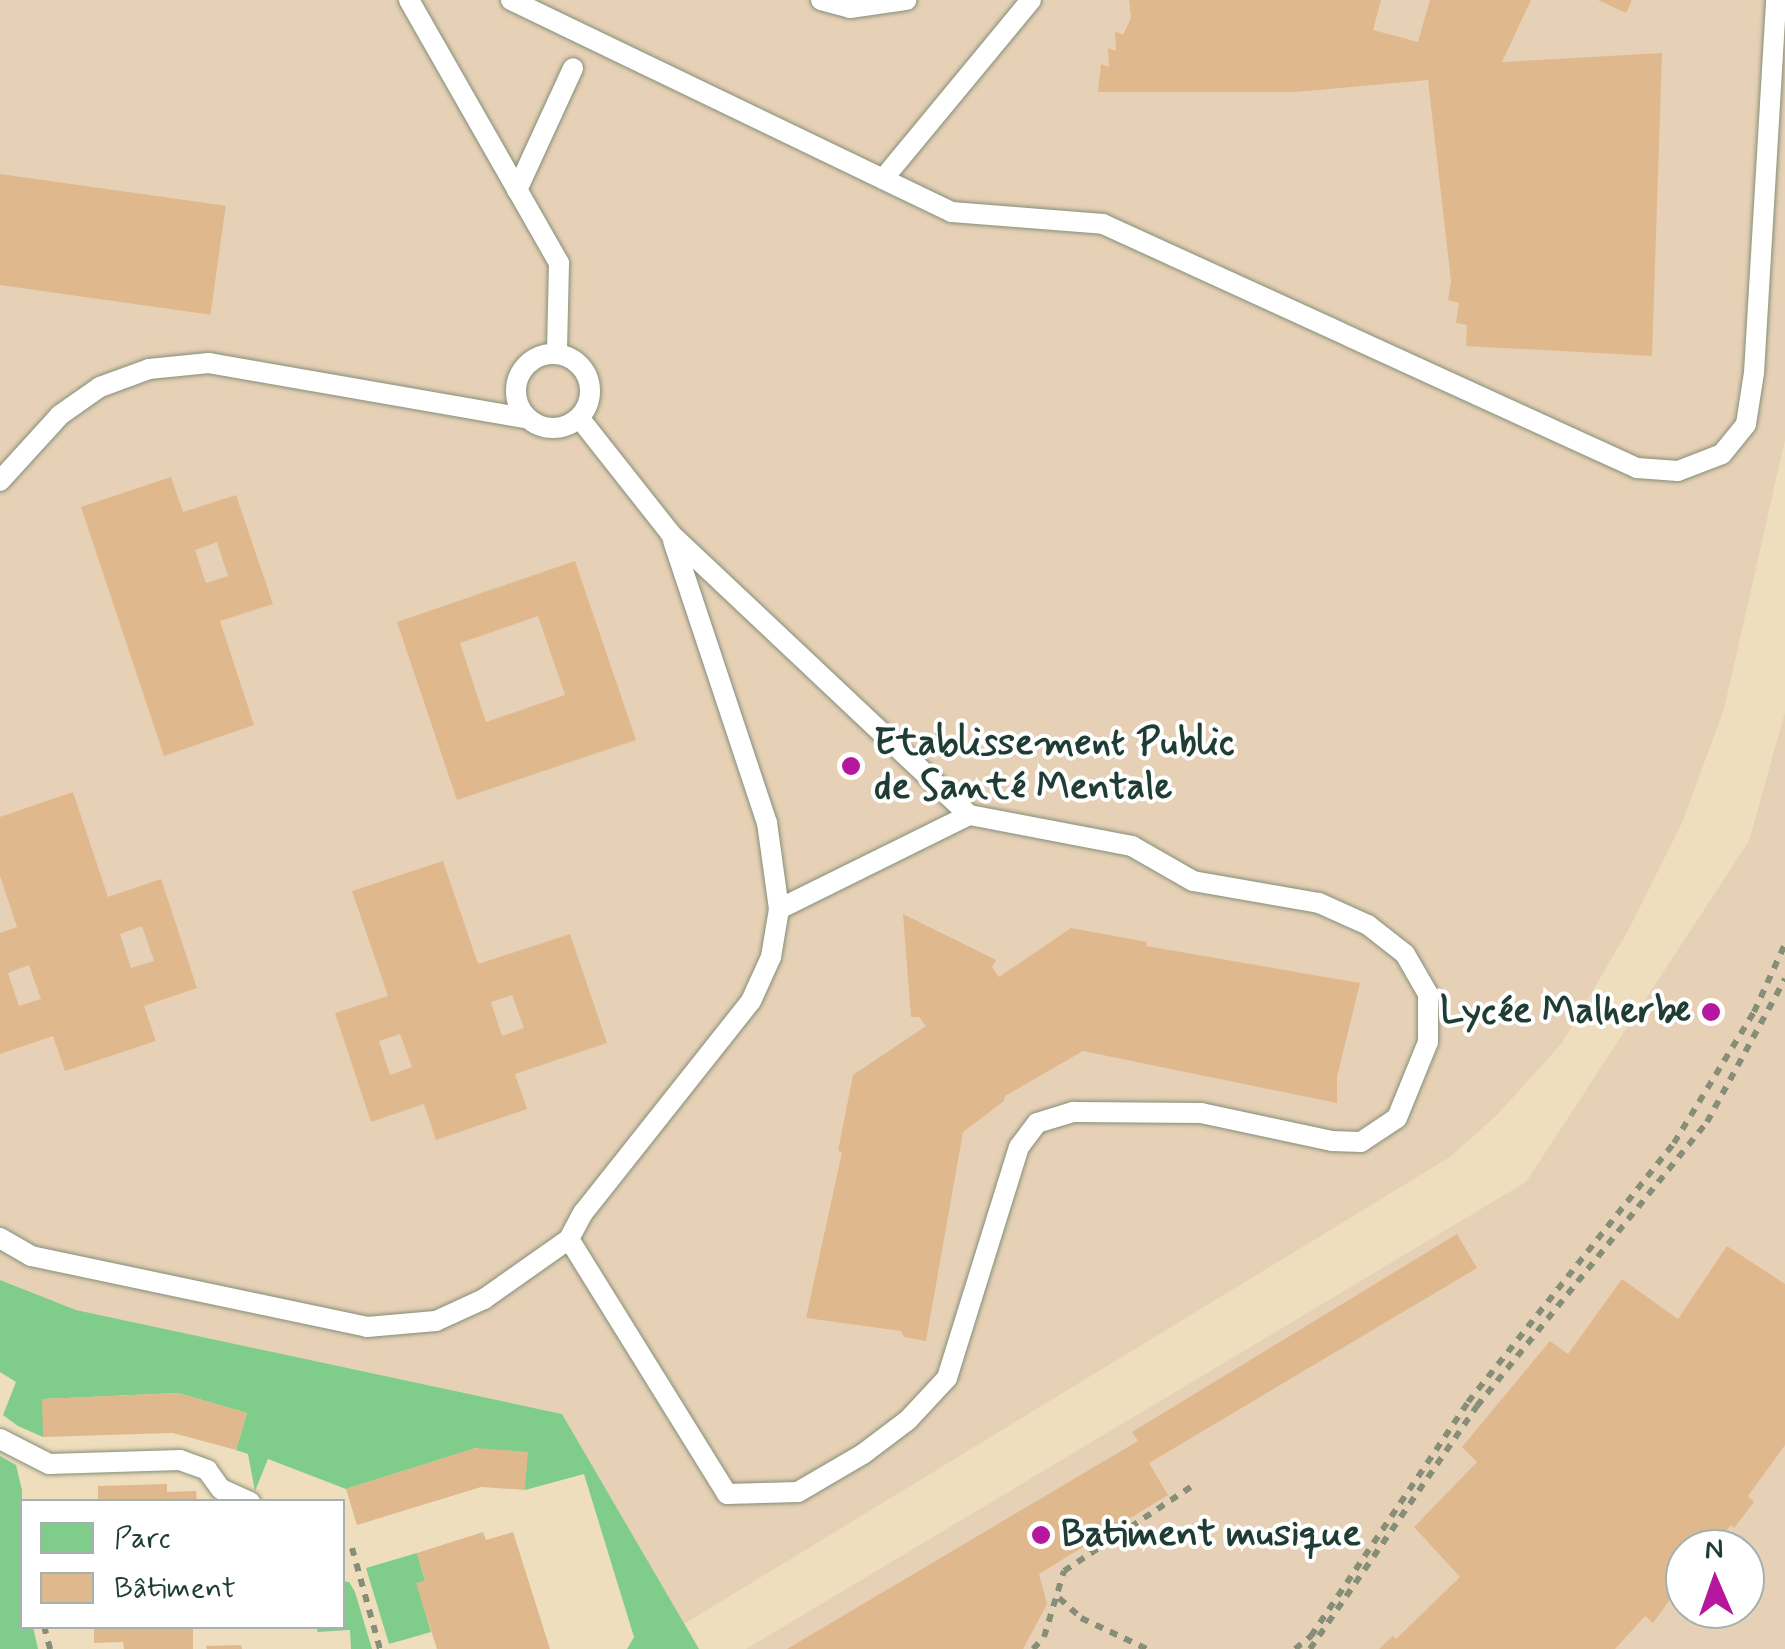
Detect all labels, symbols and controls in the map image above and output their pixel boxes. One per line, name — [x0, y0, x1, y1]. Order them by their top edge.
place label: Etablissement Public de Santé Mentale — [874, 721, 1236, 811]
marker: Etablissement Public de Santé Mentale — [838, 753, 864, 779]
place label: Lycée Malherbe — [1440, 989, 1691, 1035]
marker: Lycée Malherbe — [1700, 1001, 1722, 1023]
legend — [20, 1499, 345, 1629]
place label: Batiment musique — [1061, 1512, 1361, 1558]
text: Parc — [114, 1519, 171, 1558]
marker: Batiment musique — [1030, 1524, 1052, 1546]
north arrow — [1665, 1529, 1765, 1629]
text: N — [1704, 1532, 1724, 1569]
text: Bâtiment — [114, 1569, 236, 1608]

